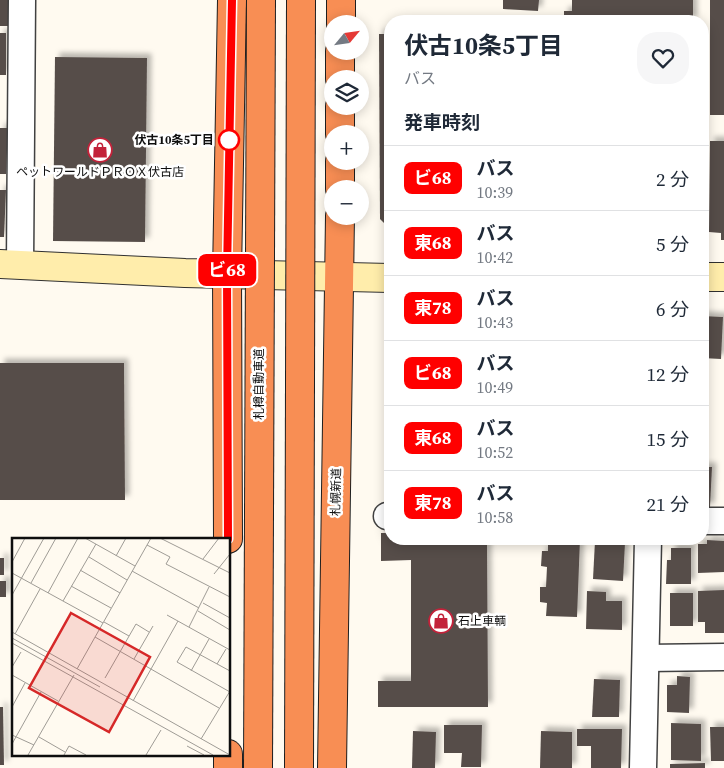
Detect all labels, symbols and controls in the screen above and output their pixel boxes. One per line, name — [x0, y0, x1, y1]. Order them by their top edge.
north arrow — [324, 15, 369, 60]
map controls — [324, 15, 369, 225]
text: 伏古10条5丁目 — [404, 29, 563, 62]
button: heart — [637, 32, 689, 84]
text: バス — [404, 67, 436, 89]
button: layers — [324, 70, 369, 115]
text: 発車時刻 — [404, 109, 480, 135]
button: + — [324, 125, 369, 170]
marker: 伏古10条5丁目 — [218, 129, 240, 151]
place label: 伏古10条5丁目 — [134, 132, 214, 148]
shop icon: ペットワールドＰＲＯＸ伏古店 — [87, 137, 113, 163]
text: バス — [477, 155, 515, 181]
place label: ペットワールドＰＲＯＸ伏古店 — [16, 164, 184, 180]
text: ビ68 — [414, 165, 452, 190]
text: 2 分 — [656, 166, 689, 192]
button: − — [324, 180, 369, 225]
text: 10:39 — [477, 181, 513, 203]
text: バス — [477, 220, 515, 246]
text: 東68 — [414, 230, 452, 255]
text: 5 分 — [656, 231, 689, 257]
text: 10:42 — [477, 246, 513, 268]
line badge: ビ68 — [198, 254, 256, 286]
text: ビ68 — [208, 257, 246, 282]
text: バス — [477, 285, 515, 311]
text: 東78 — [414, 295, 452, 320]
text: 6 分 — [656, 296, 689, 322]
text: 10:43 — [477, 311, 513, 333]
street label: 札樽自動車道 — [251, 348, 267, 420]
text: バス — [477, 350, 515, 376]
text: ビ68 — [414, 360, 452, 385]
text: 12 分 — [647, 361, 689, 387]
text: 10:49 — [477, 376, 513, 398]
text: バス — [477, 415, 515, 441]
text: 東68 — [414, 425, 452, 450]
text: 15 分 — [647, 426, 689, 452]
text: 10:52 — [477, 441, 513, 463]
street label: 札幌新道 — [328, 468, 344, 516]
text: バス — [477, 480, 515, 506]
text: 東78 — [414, 490, 452, 515]
text: 21 分 — [647, 491, 689, 517]
text: 10:58 — [477, 506, 513, 528]
inset map — [12, 538, 230, 756]
shop icon: 石上車輌 — [428, 608, 454, 634]
place label: 石上車輌 — [458, 613, 506, 629]

